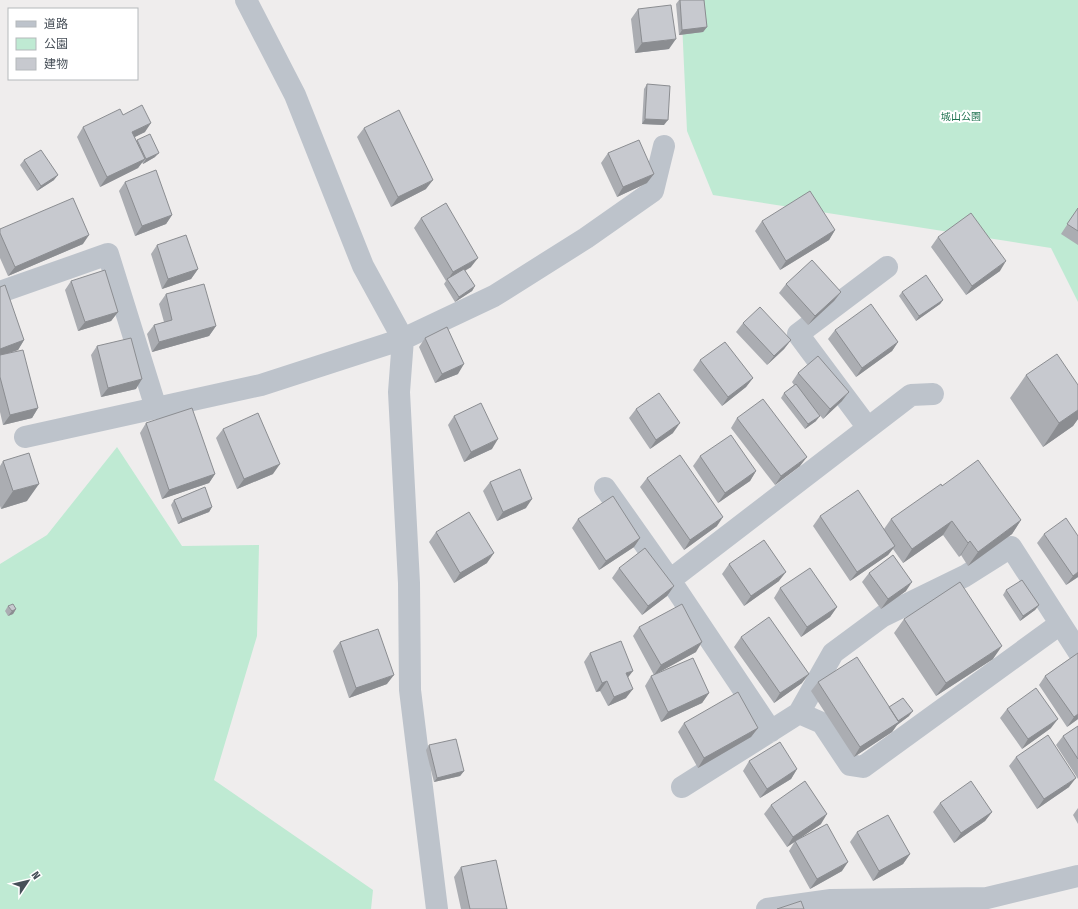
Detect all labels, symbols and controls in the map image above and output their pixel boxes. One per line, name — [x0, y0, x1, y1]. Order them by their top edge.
legend — [8, 8, 138, 80]
text: 道路 — [44, 17, 68, 31]
text: 公園 — [44, 37, 68, 51]
text: 建物 — [44, 57, 68, 71]
park label: 城山公園 — [941, 111, 981, 123]
north arrow — [8, 861, 48, 901]
text: N — [29, 869, 43, 882]

